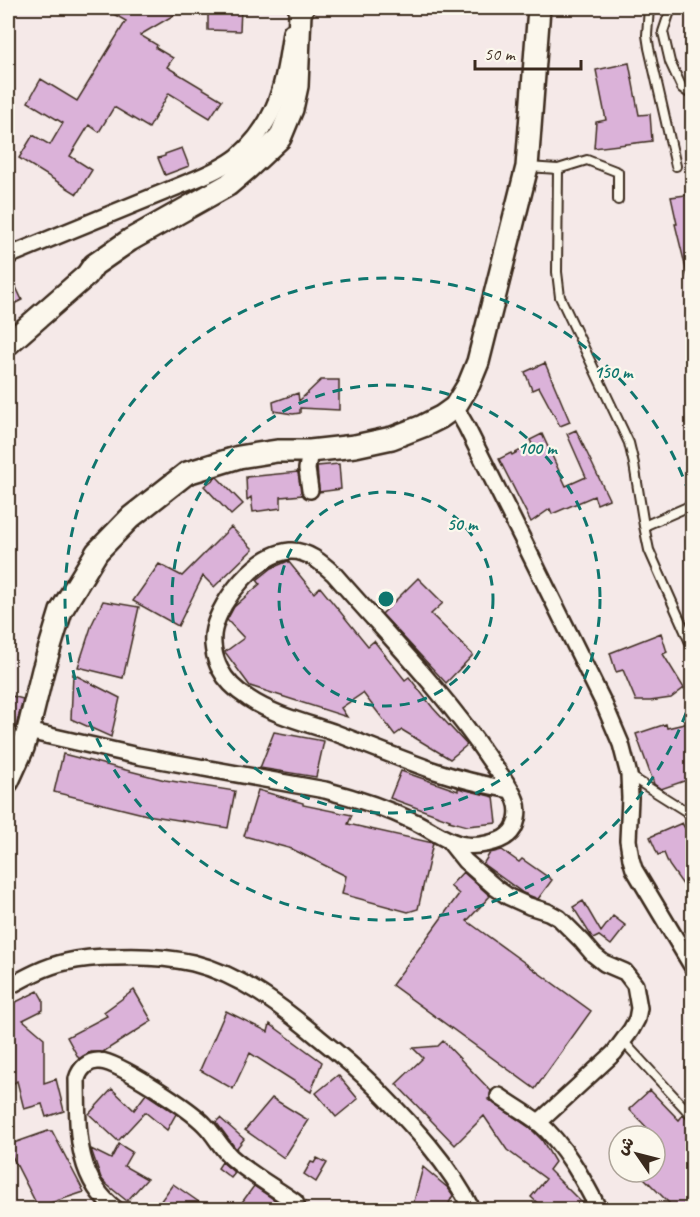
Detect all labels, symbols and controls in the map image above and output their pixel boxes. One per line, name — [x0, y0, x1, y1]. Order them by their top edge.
scale bar — [475, 33, 582, 71]
text: 50 m — [484, 43, 517, 65]
text: 150 m — [594, 361, 634, 383]
text: 100 m — [518, 437, 558, 459]
text: 50 m — [447, 513, 479, 535]
centre of rings — [376, 589, 396, 609]
north arrow — [607, 1124, 667, 1184]
text: ش — [612, 1133, 639, 1159]

